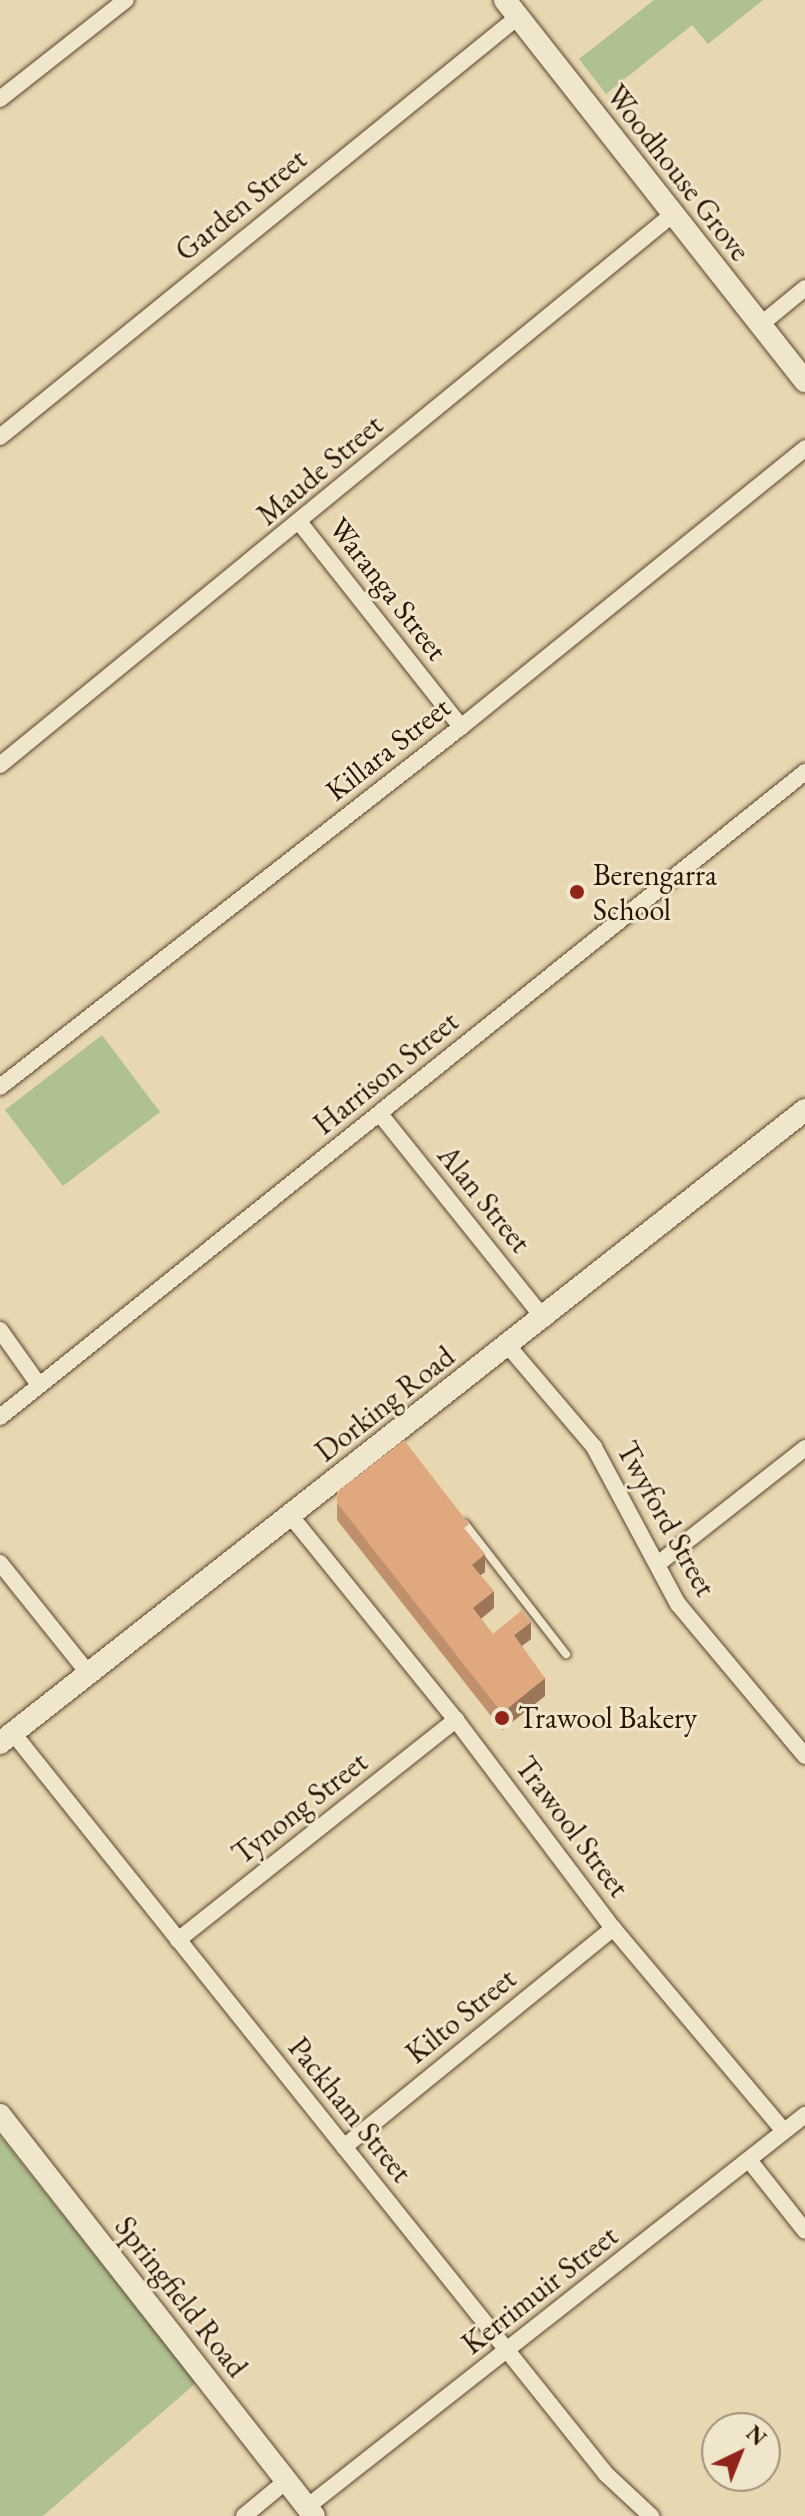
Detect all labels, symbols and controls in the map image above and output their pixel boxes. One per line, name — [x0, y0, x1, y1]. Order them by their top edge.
street label: Woodhouse Grove — [598, 78, 758, 268]
street label: Garden Street — [168, 141, 314, 269]
street label: Maude Street — [250, 407, 390, 533]
street label: Waranga Street — [321, 510, 455, 668]
street label: Killara Street — [319, 689, 457, 809]
place label: Berengarra School — [593, 857, 717, 928]
marker: Berengarra School — [568, 883, 586, 901]
street label: Harrison Street — [306, 1004, 466, 1142]
street label: Alan Street — [430, 1138, 538, 1260]
street label: Dorking Road — [308, 1339, 462, 1469]
street label: Twyford Street — [609, 1435, 723, 1603]
place label: Trawool Bakery — [518, 1700, 697, 1736]
marker: Trawool Bakery — [493, 1709, 511, 1727]
street label: Tynong Street — [225, 1744, 375, 1872]
street label: Trawool Street — [507, 1750, 637, 1904]
street label: Kilto Street — [399, 1961, 523, 2071]
street label: Packham Street — [281, 2030, 419, 2190]
street label: Springfield Road — [107, 2209, 255, 2385]
street label: Kerrimuir Street — [455, 2218, 625, 2362]
north arrow — [701, 2412, 781, 2492]
text: N — [740, 2419, 773, 2452]

